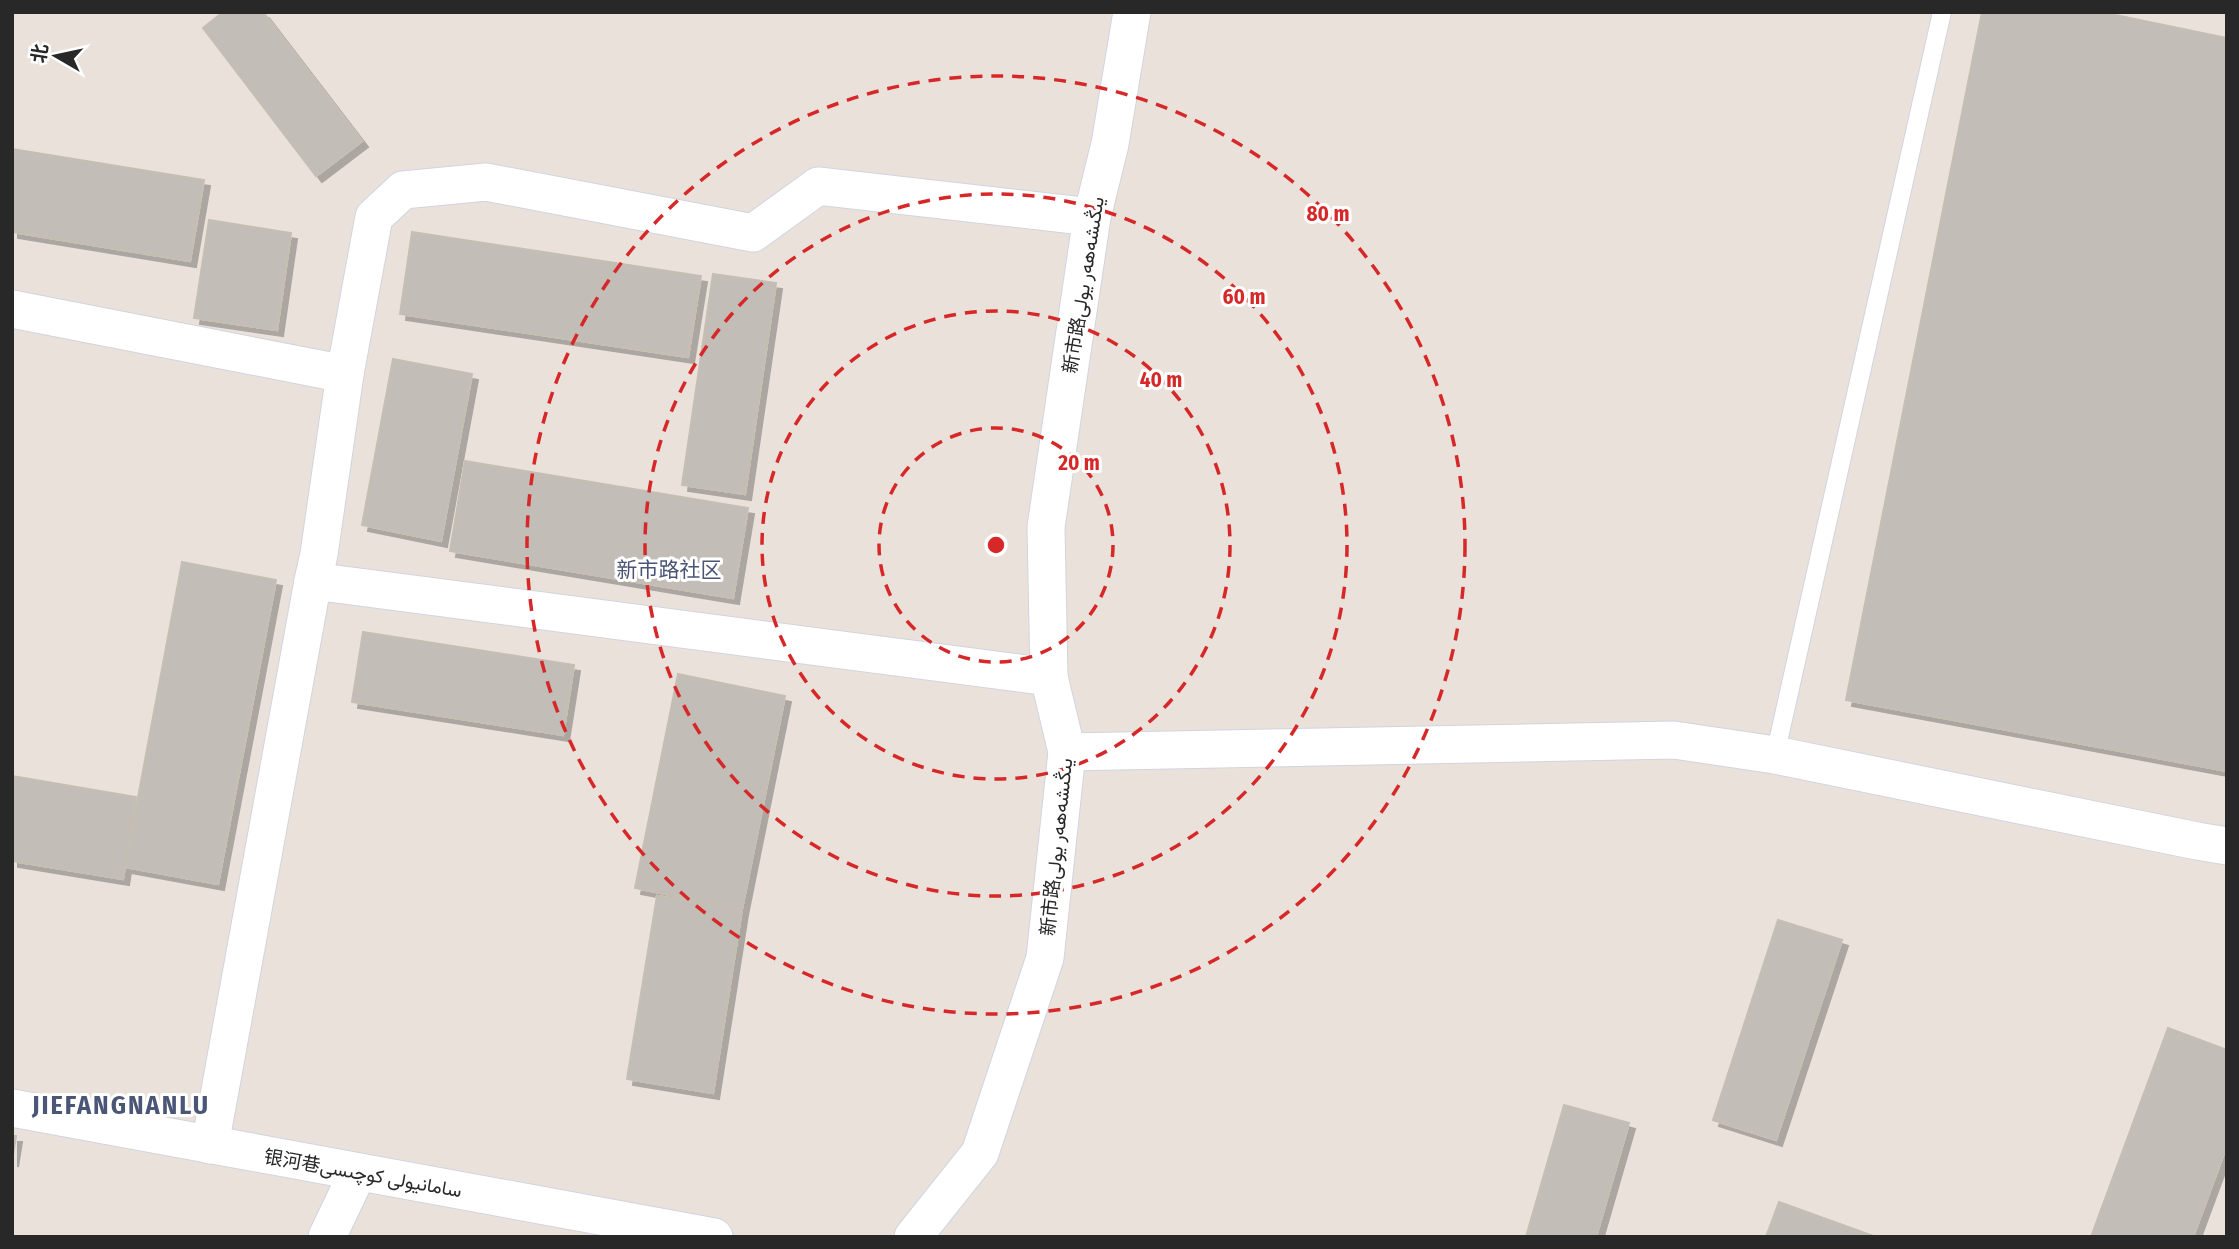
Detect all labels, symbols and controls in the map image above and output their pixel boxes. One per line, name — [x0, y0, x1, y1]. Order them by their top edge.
north arrow — [21, 21, 91, 91]
text: 北 — [27, 42, 53, 65]
street label: 新市路يىڭىشەھەر يولى — [1058, 195, 1109, 375]
text: 80 m — [1307, 201, 1349, 227]
text: 60 m — [1223, 284, 1265, 310]
text: 40 m — [1140, 367, 1182, 393]
text: 20 m — [1057, 450, 1100, 476]
centre of rings — [984, 533, 1008, 557]
district label: 新市路社区 — [617, 557, 722, 583]
street label: 新市路يىڭىشەھەر يولى — [1036, 757, 1077, 937]
district label: JIEFANGNANLU — [31, 1090, 210, 1121]
street label: 银河巷سامانيولى كوچىسى — [262, 1145, 464, 1204]

